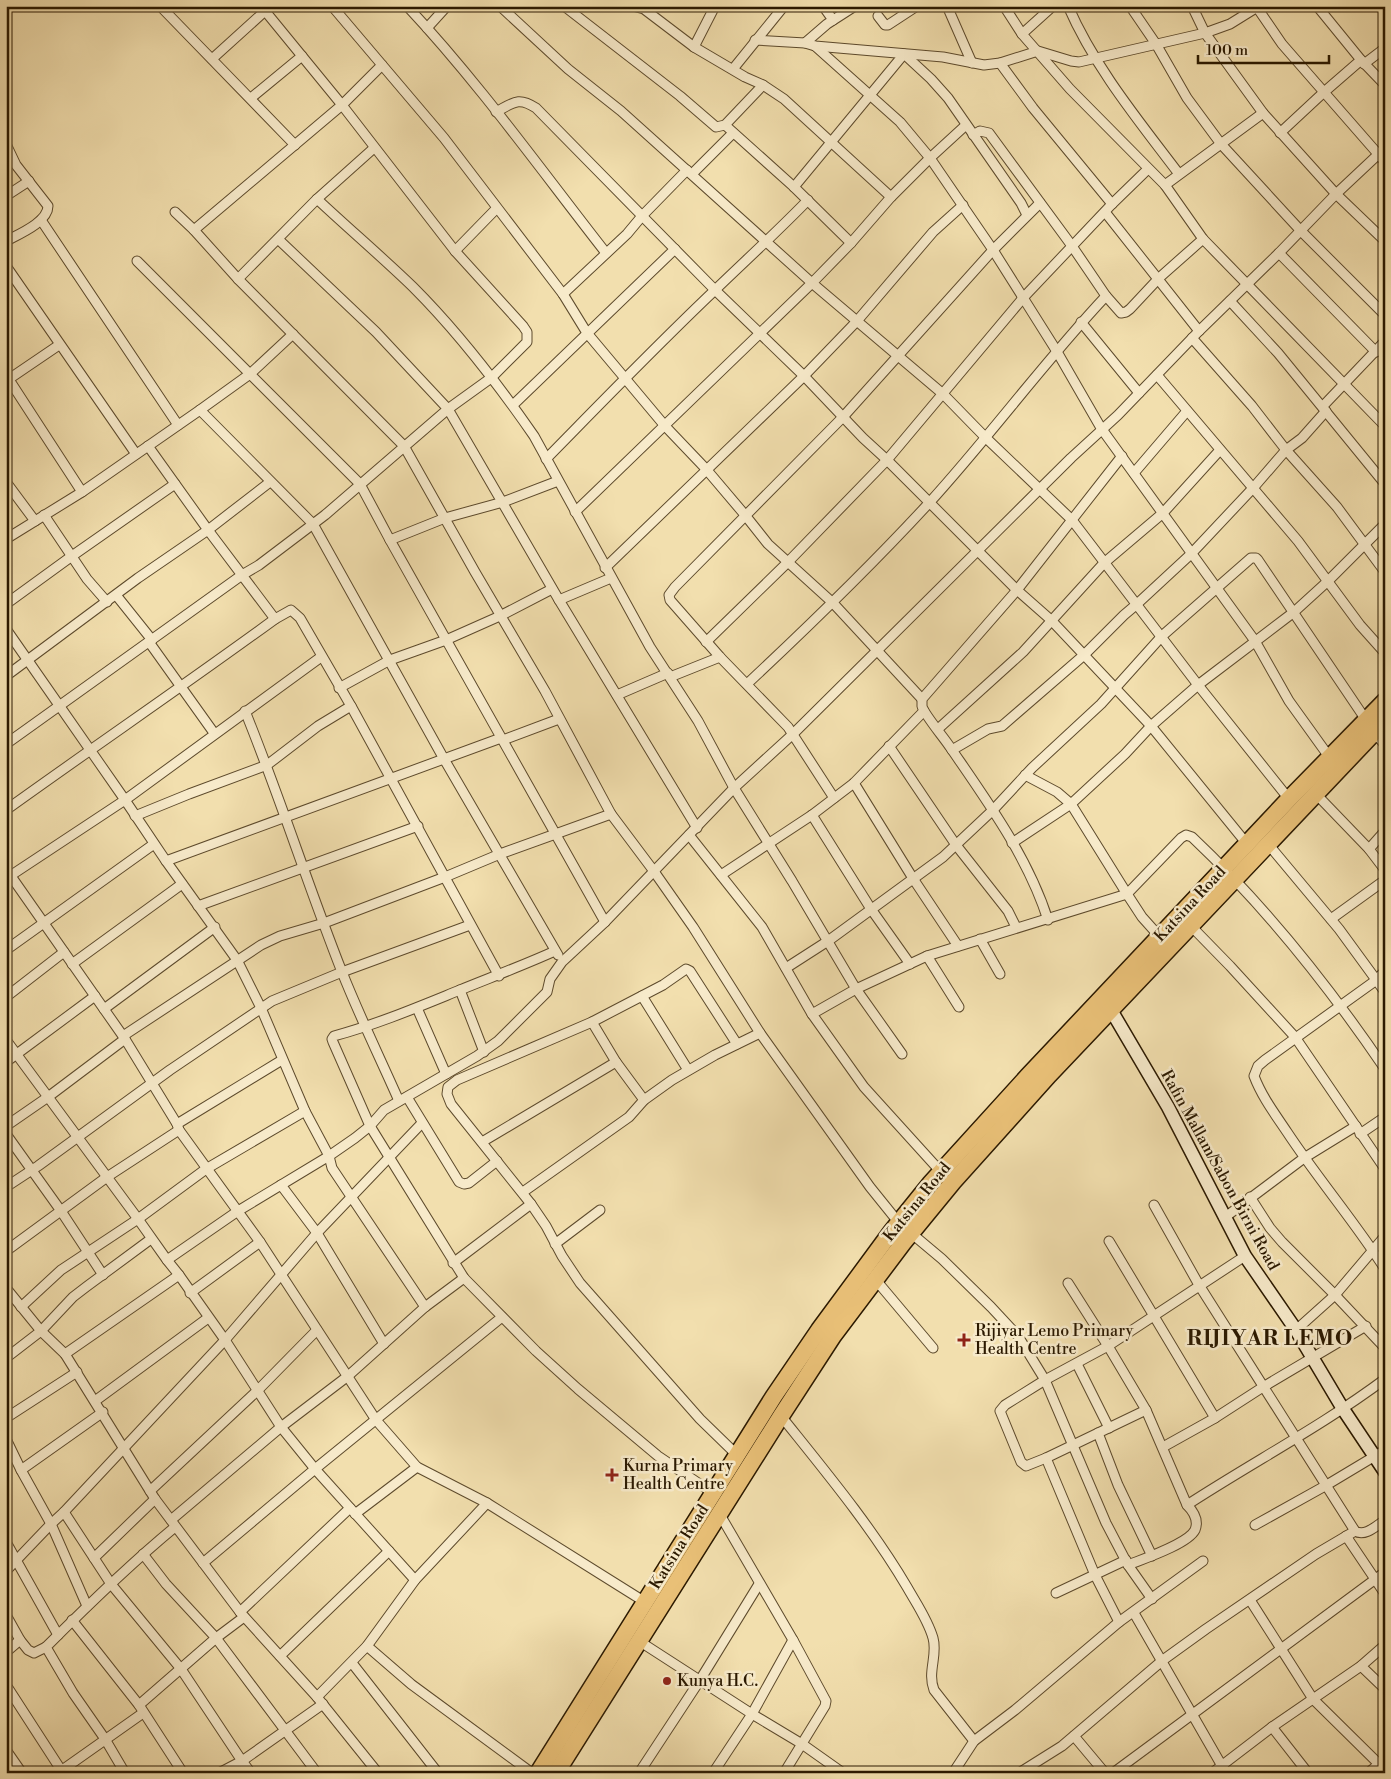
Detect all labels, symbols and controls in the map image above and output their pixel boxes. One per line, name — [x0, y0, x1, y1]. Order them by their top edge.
scale bar — [1198, 32, 1330, 64]
text: 100 m — [1206, 41, 1248, 60]
street label: Katsina Road — [1150, 862, 1230, 946]
street label: Rafin Mallam/Sabon Birni Road — [1156, 1066, 1284, 1274]
street label: Katsina Road — [879, 1158, 955, 1246]
place label: Rijiyar Lemo Primary Health Centre — [975, 1321, 1134, 1359]
district label: RIJIYAR LEMO — [1187, 1326, 1353, 1352]
marker: Rijiyar Lemo Primary Health Centre — [957, 1333, 971, 1347]
place label: Kurna Primary Health Centre — [623, 1456, 733, 1494]
marker: Kurna Primary Health Centre — [605, 1468, 619, 1482]
street label: Katsina Road — [645, 1501, 713, 1593]
place label: Kunya H.C. — [677, 1671, 758, 1691]
marker: Kunya H.C. — [661, 1675, 673, 1687]

